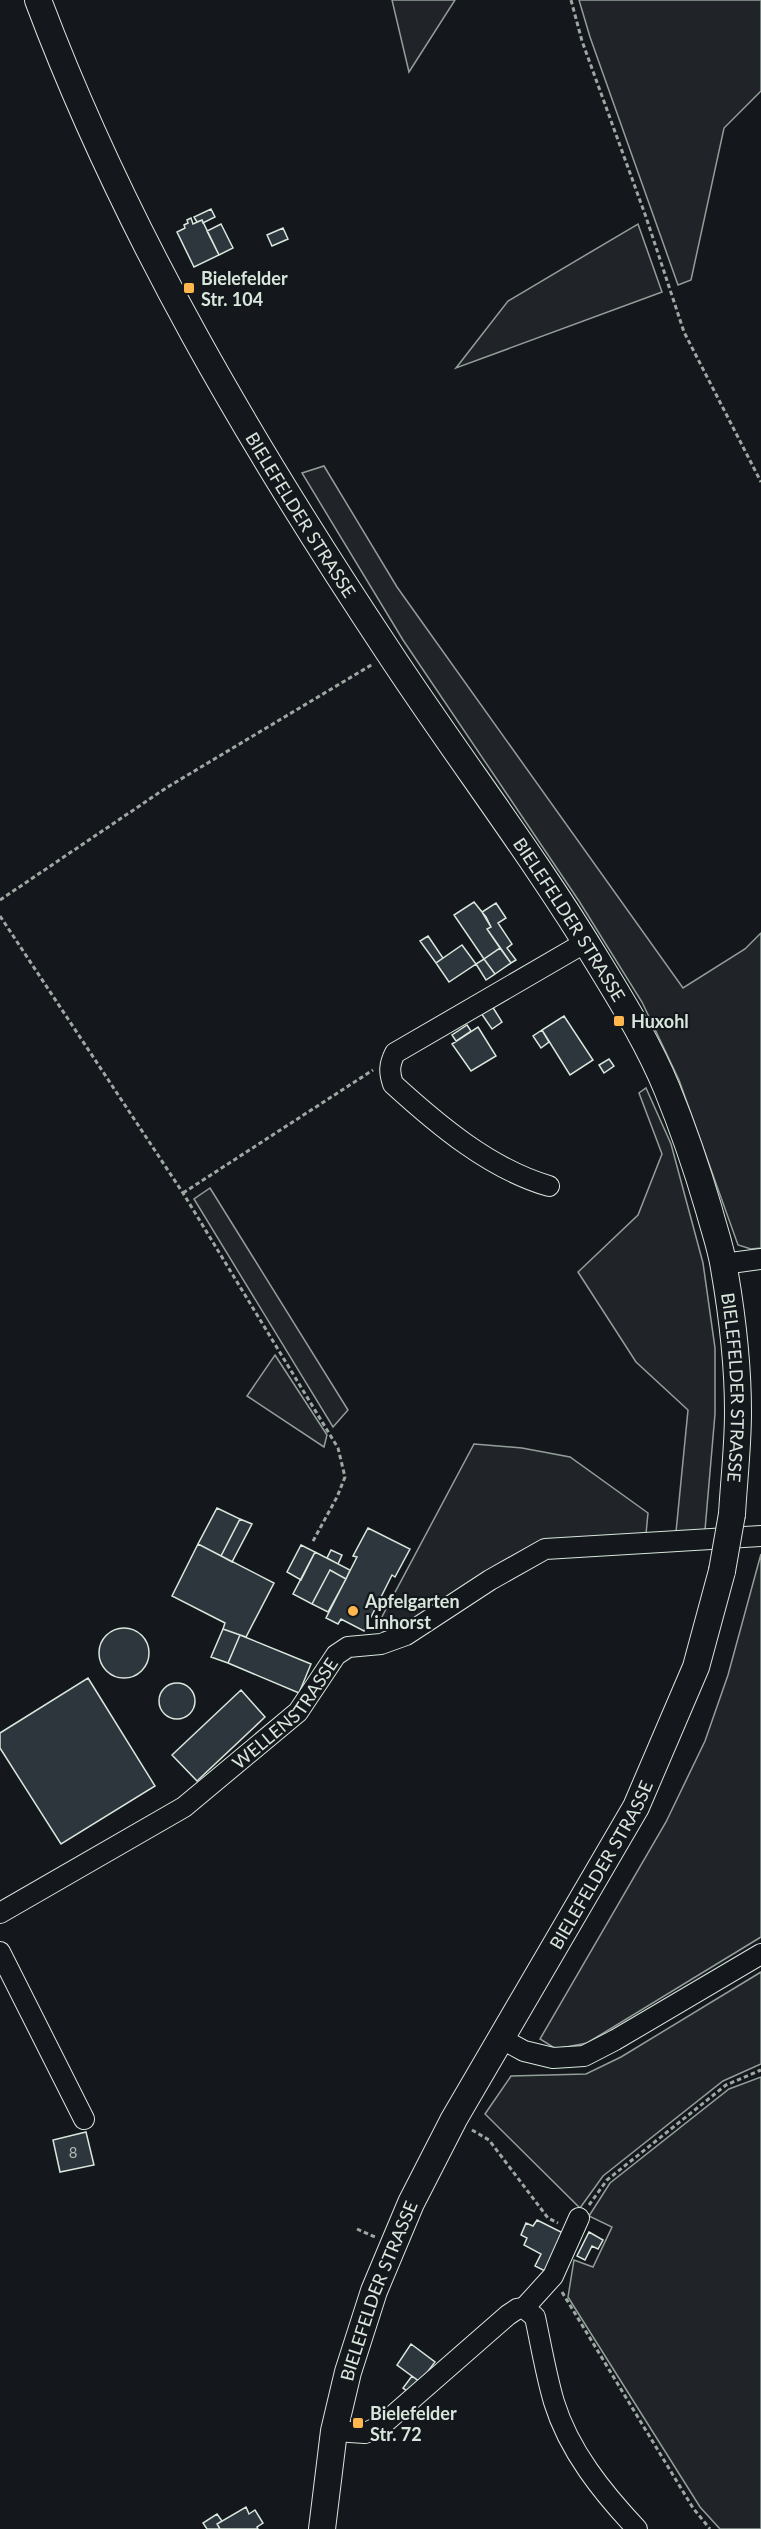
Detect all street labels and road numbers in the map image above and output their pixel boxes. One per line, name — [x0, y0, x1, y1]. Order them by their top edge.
street label: BIELEFELDER STRASSE — [241, 428, 361, 601]
street label: BIELEFELDER STRASSE — [509, 833, 630, 1005]
street label: BIELEFELDER STRASSE — [717, 1291, 749, 1483]
street label: WELLENSTRASSE — [228, 1653, 342, 1773]
street label: BIELEFELDER STRASSE — [545, 1777, 657, 1953]
street label: BIELEFELDER STRASSE — [335, 2198, 422, 2383]

